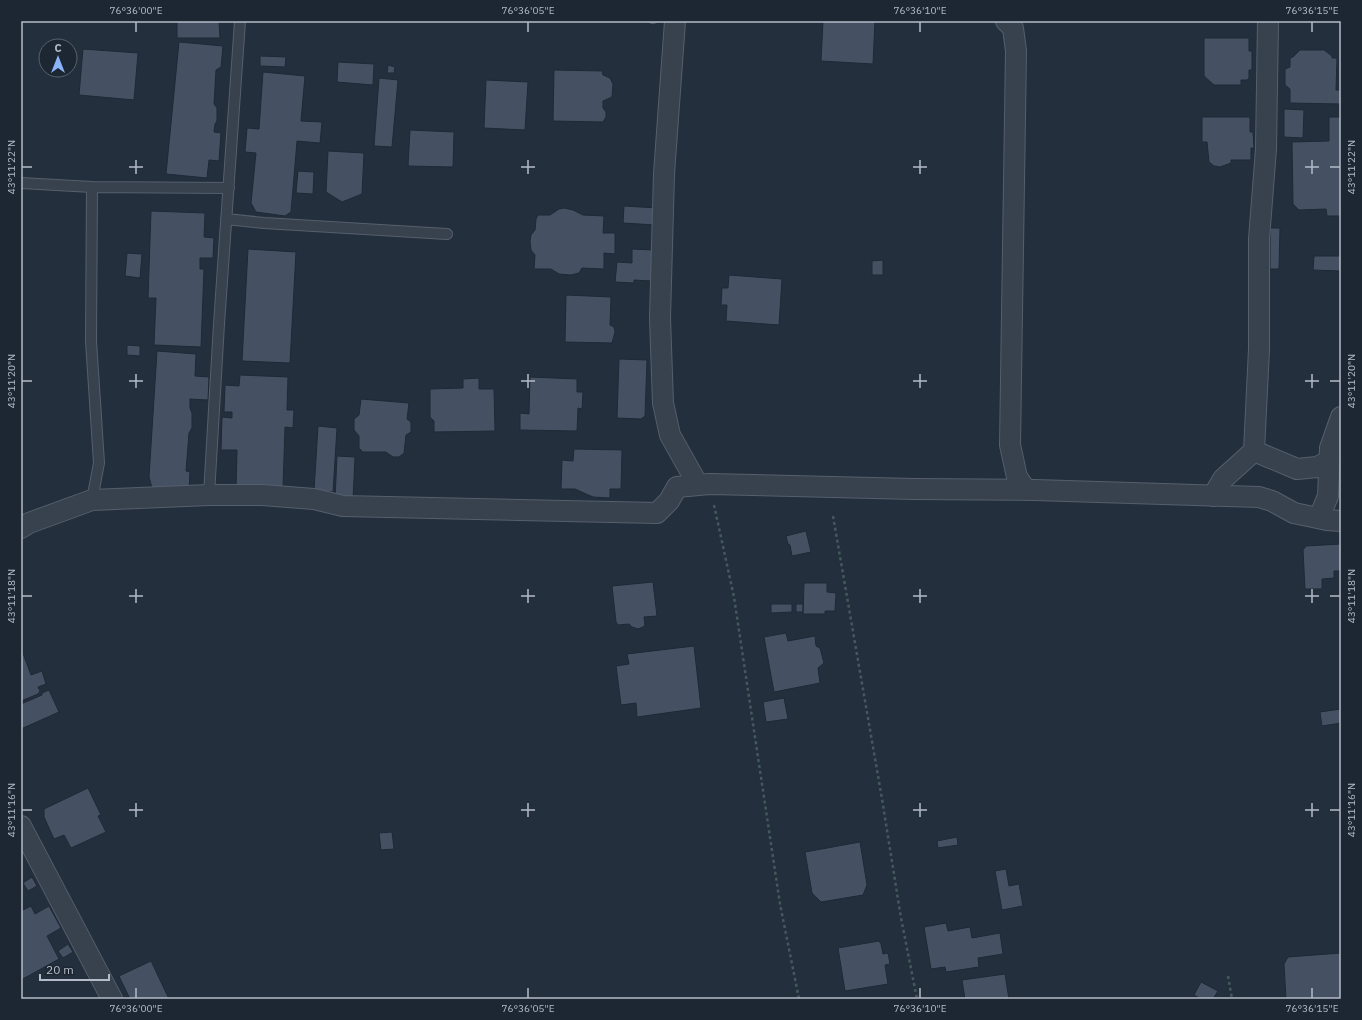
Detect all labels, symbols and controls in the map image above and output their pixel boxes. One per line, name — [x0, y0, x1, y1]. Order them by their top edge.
text: 76°36'00"E — [109, 4, 163, 17]
text: 76°36'05"E — [501, 4, 555, 17]
text: 76°36'10"E — [893, 4, 947, 17]
text: 76°36'15"E — [1285, 4, 1339, 17]
north arrow — [38, 38, 78, 78]
text: С — [54, 41, 62, 55]
text: 43°11'22"N — [5, 140, 18, 194]
text: 43°11'22"N — [1345, 140, 1358, 194]
text: 43°11'20"N — [5, 354, 18, 408]
text: 43°11'20"N — [1345, 354, 1358, 408]
text: 43°11'18"N — [5, 569, 18, 623]
text: 43°11'18"N — [1345, 569, 1358, 623]
text: 43°11'16"N — [5, 783, 18, 837]
text: 43°11'16"N — [1345, 783, 1358, 837]
scale bar — [40, 956, 109, 982]
text: 20 m — [46, 962, 74, 977]
text: 76°36'00"E — [109, 1002, 163, 1015]
text: 76°36'05"E — [501, 1002, 555, 1015]
text: 76°36'10"E — [893, 1002, 947, 1015]
text: 76°36'15"E — [1285, 1002, 1339, 1015]

